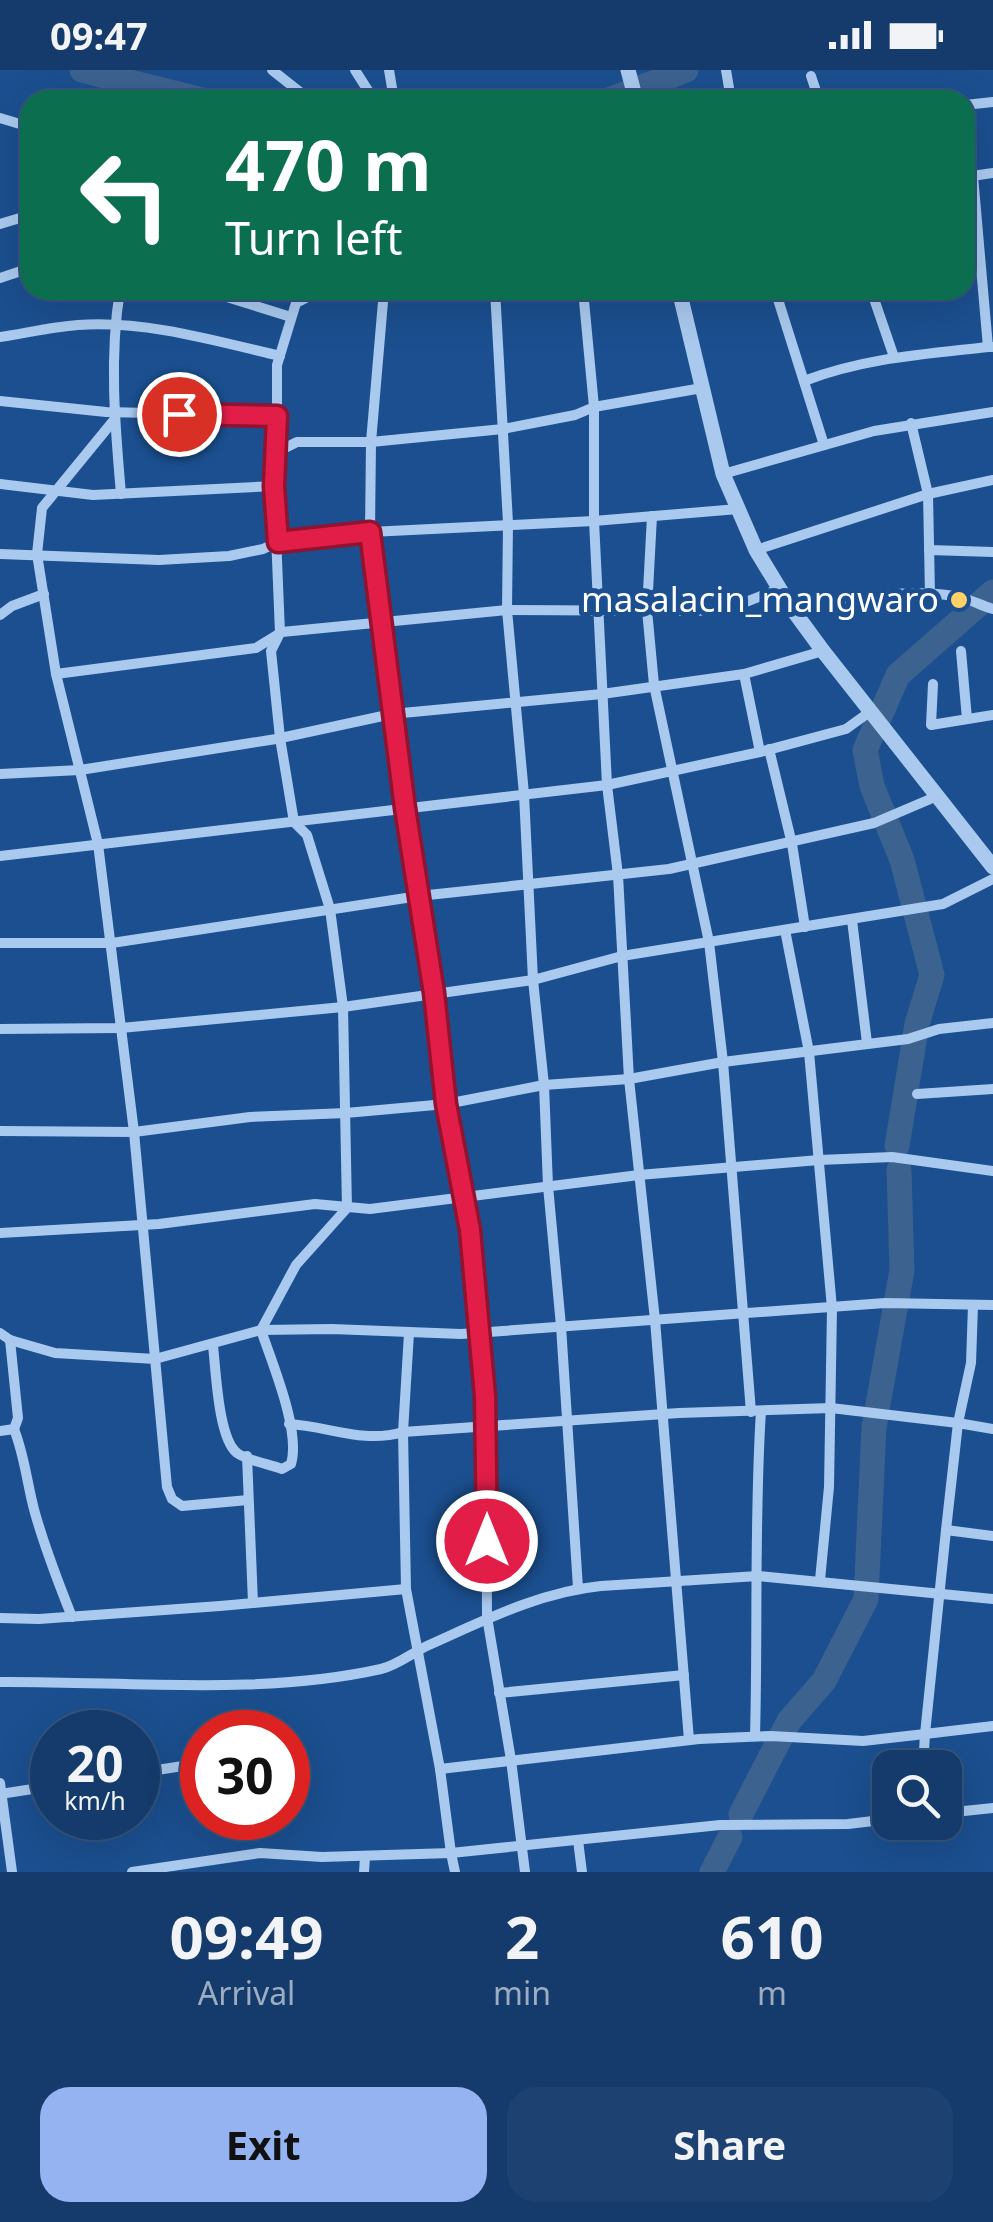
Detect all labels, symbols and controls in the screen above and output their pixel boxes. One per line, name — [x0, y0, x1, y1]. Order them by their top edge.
text: 09:47 — [50, 9, 148, 61]
text: 470 m — [225, 116, 432, 212]
icon: left — [60, 130, 190, 260]
text: Turn left — [225, 207, 402, 268]
pin — [137, 372, 222, 457]
icon: arrive — [152, 387, 207, 442]
place label: masalacin_mangwaro — [581, 575, 939, 622]
marker: masalacin_mangwaro — [948, 589, 970, 611]
position arrow — [435, 1489, 539, 1593]
speed limit sign: 30 — [180, 1710, 310, 1840]
text: 20 — [66, 1729, 124, 1797]
map controls — [872, 1750, 962, 1840]
button: search — [872, 1750, 962, 1840]
text: km/h — [64, 1783, 126, 1817]
text: 09:49 — [169, 1895, 324, 1977]
text: 2 — [505, 1895, 539, 1977]
text: 610 — [721, 1895, 824, 1977]
text: Arrival — [198, 1971, 295, 2014]
text: min — [493, 1971, 551, 2014]
text: m — [757, 1971, 787, 2014]
button: Exit — [40, 2087, 487, 2202]
button: Share — [507, 2087, 953, 2202]

